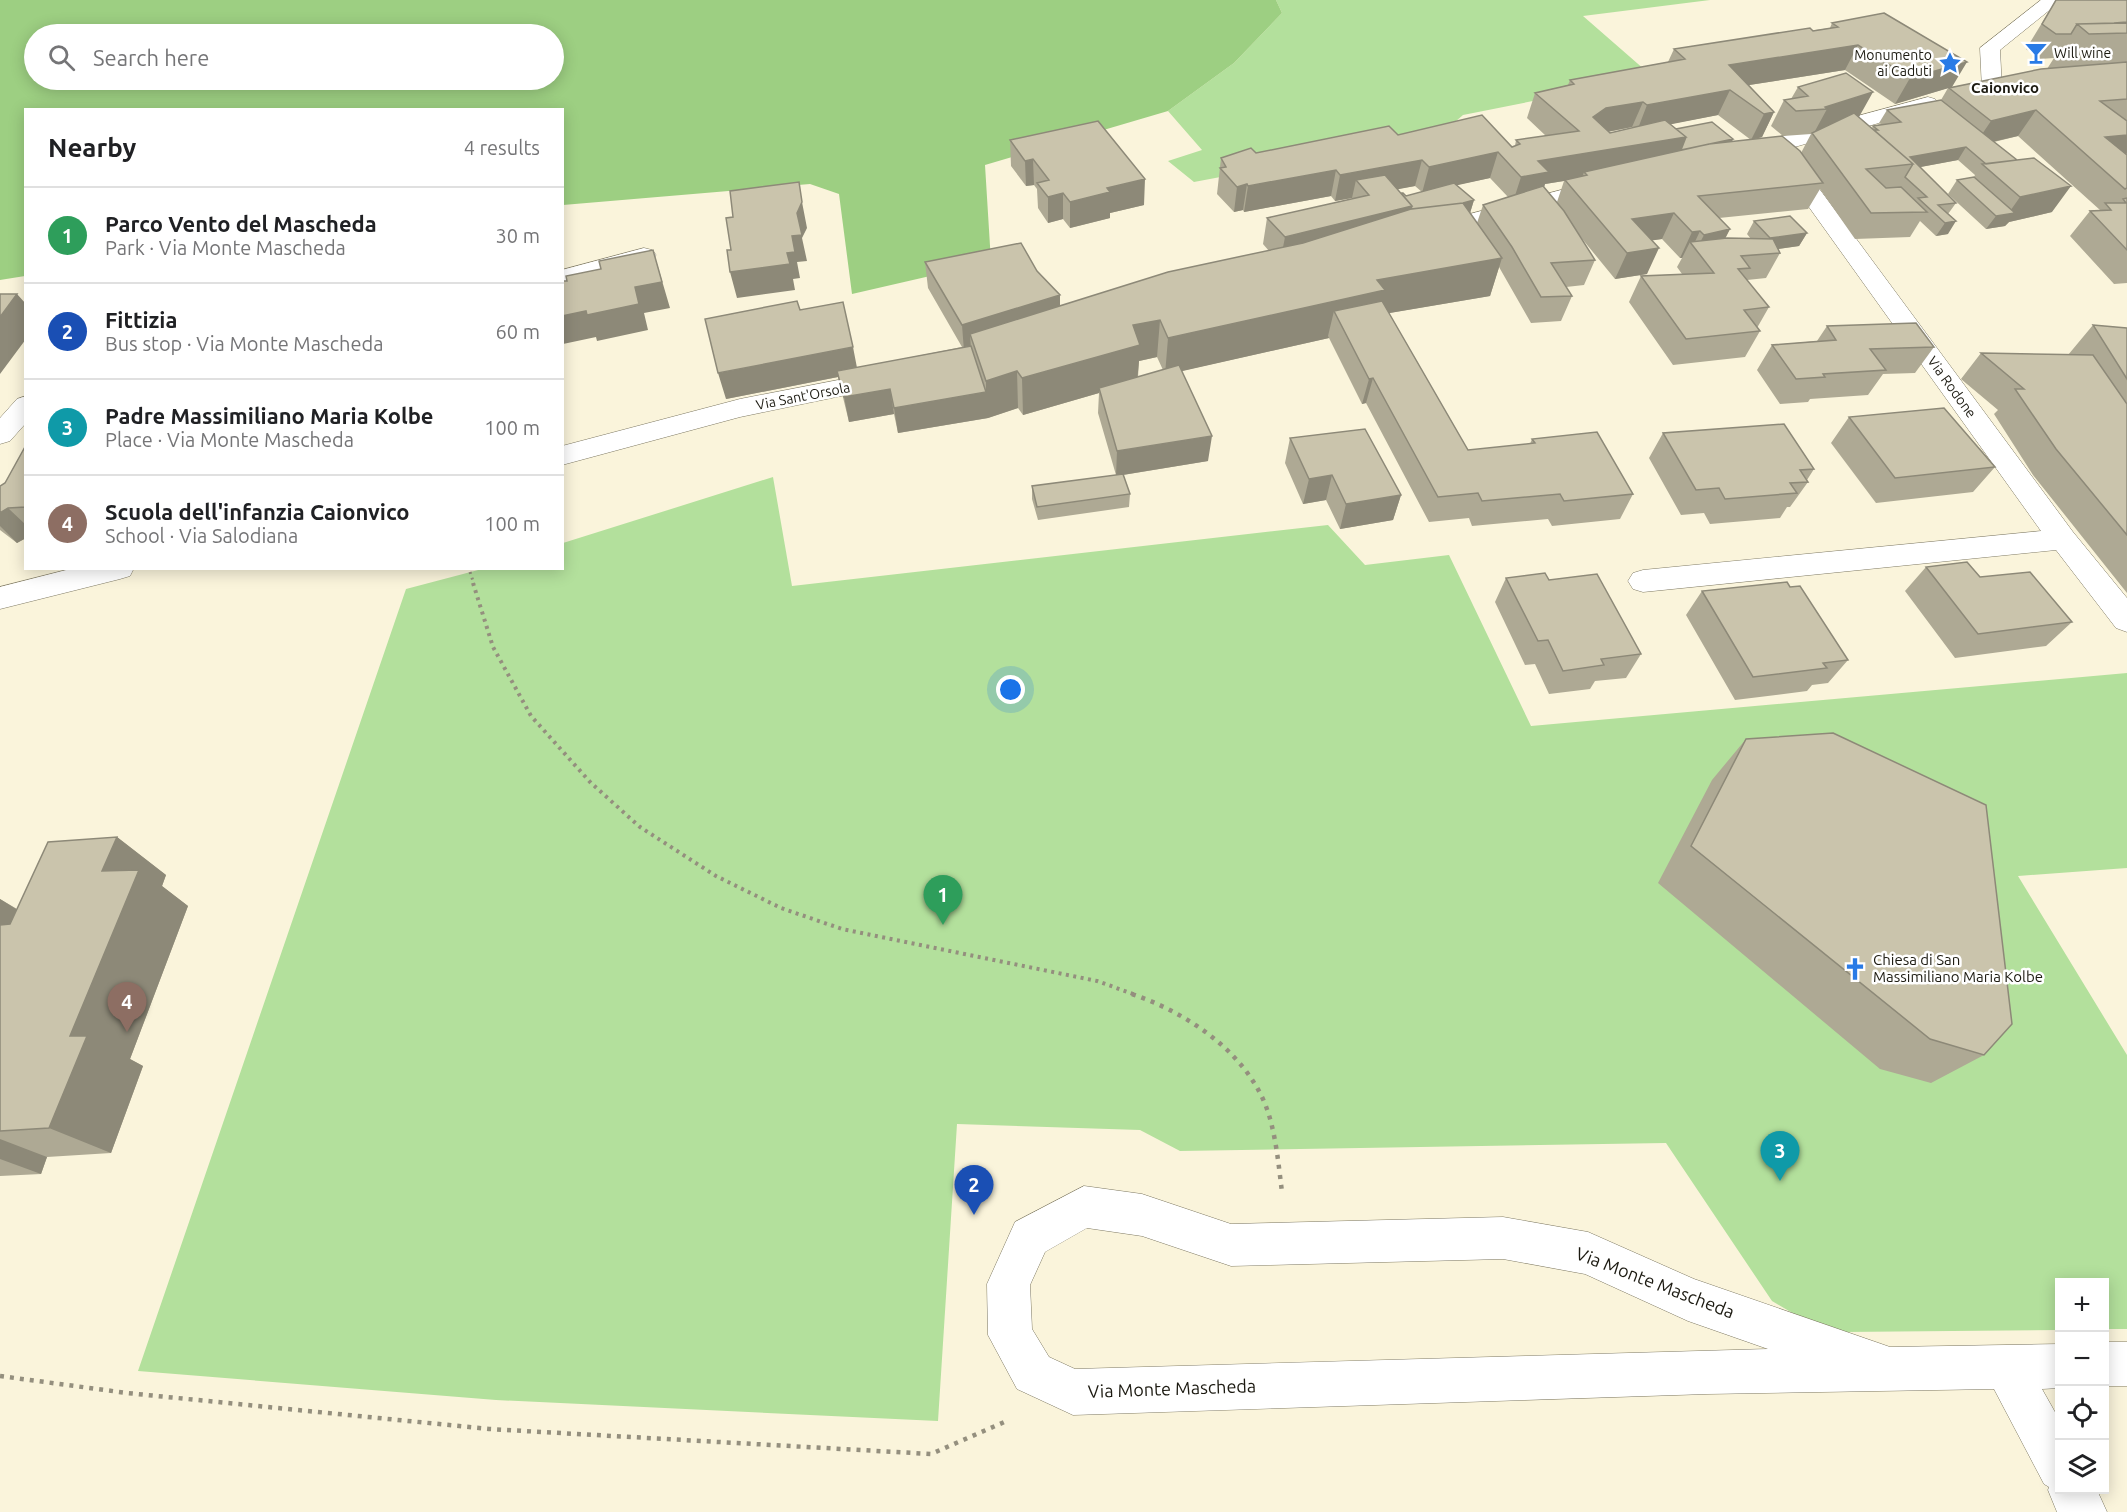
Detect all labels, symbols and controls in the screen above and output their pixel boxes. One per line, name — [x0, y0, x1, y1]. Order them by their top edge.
search box — [24, 24, 564, 90]
bar icon: Will wine — [2023, 40, 2049, 66]
icon: search — [45, 41, 78, 74]
text: Search here — [93, 45, 209, 70]
place label: Will wine — [2054, 45, 2111, 61]
place label: Monumento ai Caduti — [1854, 47, 1932, 79]
place icon: Monumento ai Caduti — [1937, 50, 1963, 76]
district label: Caionvico — [1971, 79, 2039, 96]
text: Nearby — [48, 133, 136, 162]
text: 4 results — [464, 136, 540, 159]
text: Parco Vento del Mascheda — [105, 211, 377, 236]
text: 1 — [62, 224, 73, 247]
text: 30 m — [496, 224, 540, 247]
text: Park · Via Monte Mascheda — [105, 236, 346, 259]
text: Fittizia — [105, 307, 177, 332]
text: 2 — [62, 320, 73, 343]
text: 60 m — [496, 320, 540, 343]
text: Bus stop · Via Monte Mascheda — [105, 332, 383, 355]
street label: Via Rodone — [1924, 353, 1980, 421]
street label: Via Sant'Orsola — [754, 379, 852, 413]
text: Padre Massimiliano Maria Kolbe — [105, 403, 433, 428]
text: 3 — [62, 416, 73, 439]
text: 100 m — [484, 416, 540, 439]
text: Place · Via Monte Mascheda — [105, 428, 354, 451]
text: Scuola dell'infanzia Caionvico — [105, 499, 410, 524]
text: 4 — [62, 512, 73, 535]
text: 100 m — [484, 512, 540, 535]
text: School · Via Salodiana — [105, 524, 298, 547]
your location — [996, 675, 1025, 704]
pin: 1 — [924, 876, 962, 925]
place label: Chiesa di San Massimiliano Maria Kolbe — [1873, 951, 2043, 985]
church icon: Chiesa di San Massimiliano Maria Kolbe — [1842, 956, 1868, 982]
pin: 4 — [108, 982, 146, 1032]
pin: 3 — [1760, 1132, 1800, 1181]
pin: 2 — [954, 1166, 994, 1215]
street label: Via Monte Mascheda — [1573, 1243, 1738, 1322]
map controls — [2055, 1278, 2109, 1494]
button: + — [2055, 1278, 2109, 1332]
button: − — [2055, 1332, 2109, 1386]
street label: Via Monte Mascheda — [1087, 1375, 1256, 1401]
button: locate — [2055, 1386, 2109, 1440]
button: layers — [2055, 1440, 2109, 1494]

